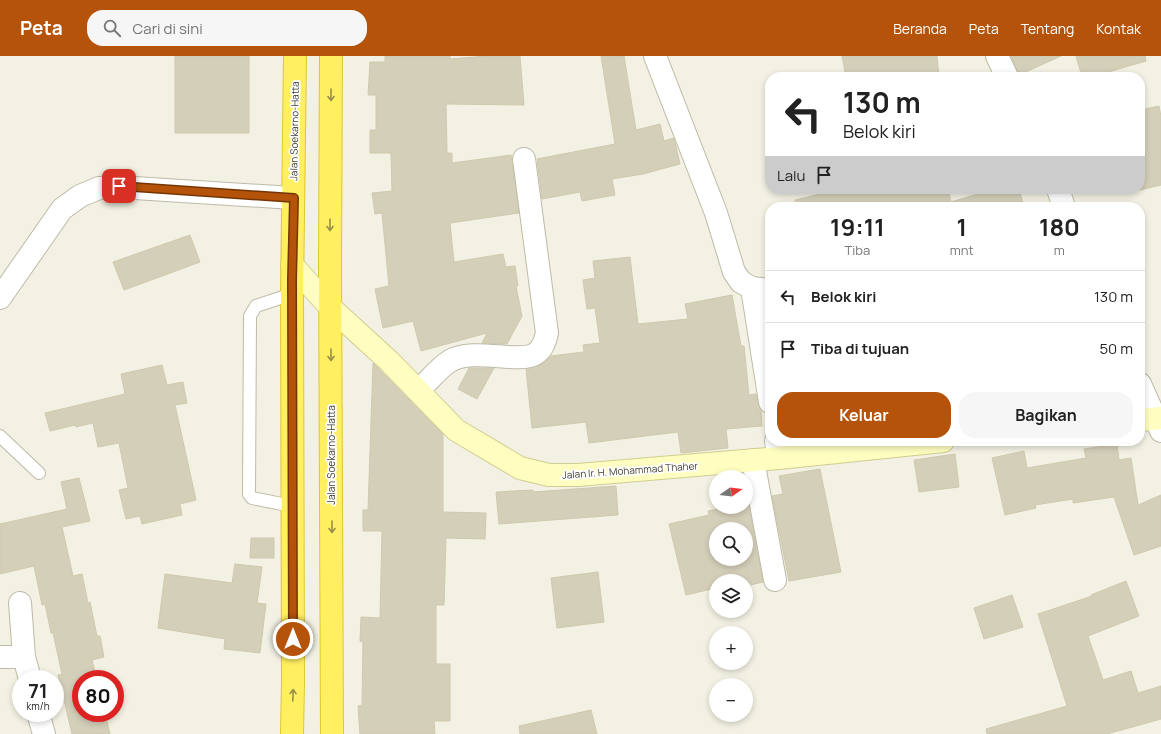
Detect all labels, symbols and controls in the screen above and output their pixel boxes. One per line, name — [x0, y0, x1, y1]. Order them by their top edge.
search box — [87, 10, 367, 46]
text: Peta — [20, 15, 63, 41]
icon: search — [101, 17, 123, 39]
text: Cari di sini — [133, 18, 203, 39]
text: Beranda — [893, 19, 947, 38]
text: Peta — [969, 19, 999, 38]
text: Tentang — [1021, 19, 1074, 38]
text: Kontak — [1096, 19, 1141, 38]
street label: Jalan Soekarno-Hatta — [286, 81, 302, 181]
text: 130 m — [843, 83, 921, 121]
one-way arrow — [327, 88, 335, 101]
icon: left — [777, 88, 829, 140]
text: Belok kiri — [843, 119, 916, 143]
icon: arrive — [813, 164, 835, 186]
text: Lalu — [777, 165, 805, 186]
pin — [102, 169, 136, 203]
icon: arrive — [108, 175, 130, 197]
text: 19:11 — [830, 210, 885, 243]
text: 1 — [957, 210, 967, 243]
text: 180 — [1039, 210, 1080, 243]
one-way arrow — [326, 218, 334, 231]
text: Tiba — [845, 241, 870, 259]
text: mnt — [950, 241, 974, 259]
text: m — [1054, 241, 1065, 259]
icon: left — [777, 286, 799, 308]
text: Belok kiri — [811, 286, 877, 307]
text: 130 m — [1094, 286, 1133, 307]
icon: arrive — [777, 338, 799, 360]
text: Tiba di tujuan — [811, 338, 909, 359]
text: 50 m — [1099, 338, 1133, 359]
one-way arrow — [327, 348, 335, 361]
button: Keluar — [777, 392, 951, 438]
button: Bagikan — [959, 392, 1133, 438]
street label: Jalan Soekarno-Hatta — [324, 405, 338, 505]
street label: Jalan Ir. H. Mohammad Thaher — [562, 458, 699, 482]
north arrow — [709, 470, 753, 514]
map controls — [709, 470, 753, 722]
one-way arrow — [328, 520, 336, 533]
button: search — [709, 522, 753, 566]
button: layers — [709, 574, 753, 618]
position arrow — [272, 618, 314, 660]
button: + — [709, 626, 753, 670]
speed limit sign: 80 — [72, 670, 124, 722]
text: 71 — [28, 677, 48, 704]
button: − — [709, 678, 753, 722]
one-way arrow — [289, 689, 297, 702]
text: km/h — [26, 699, 50, 713]

